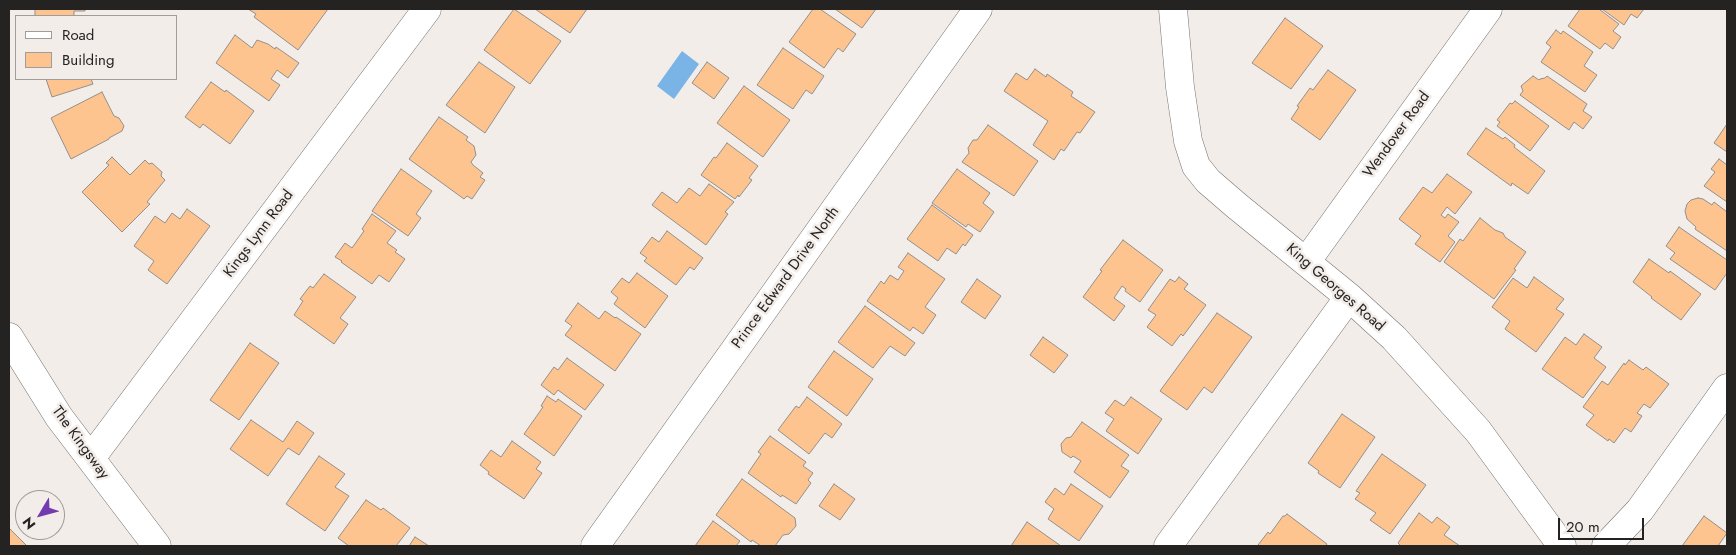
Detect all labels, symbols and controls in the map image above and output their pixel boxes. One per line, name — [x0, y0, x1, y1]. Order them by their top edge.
legend — [15, 15, 178, 80]
text: Road — [62, 24, 94, 46]
text: Building — [62, 49, 114, 71]
street label: Wendover Road — [1360, 89, 1434, 181]
street label: Kings Lynn Road — [220, 187, 298, 281]
street label: Prince Edward Drive North — [728, 204, 844, 352]
street label: King Georges Road — [1282, 240, 1388, 336]
street label: The Kingsway — [48, 403, 112, 483]
north arrow — [15, 490, 65, 540]
scale bar — [1561, 508, 1647, 540]
text: N — [17, 513, 40, 534]
text: 20 m — [1566, 516, 1600, 538]

